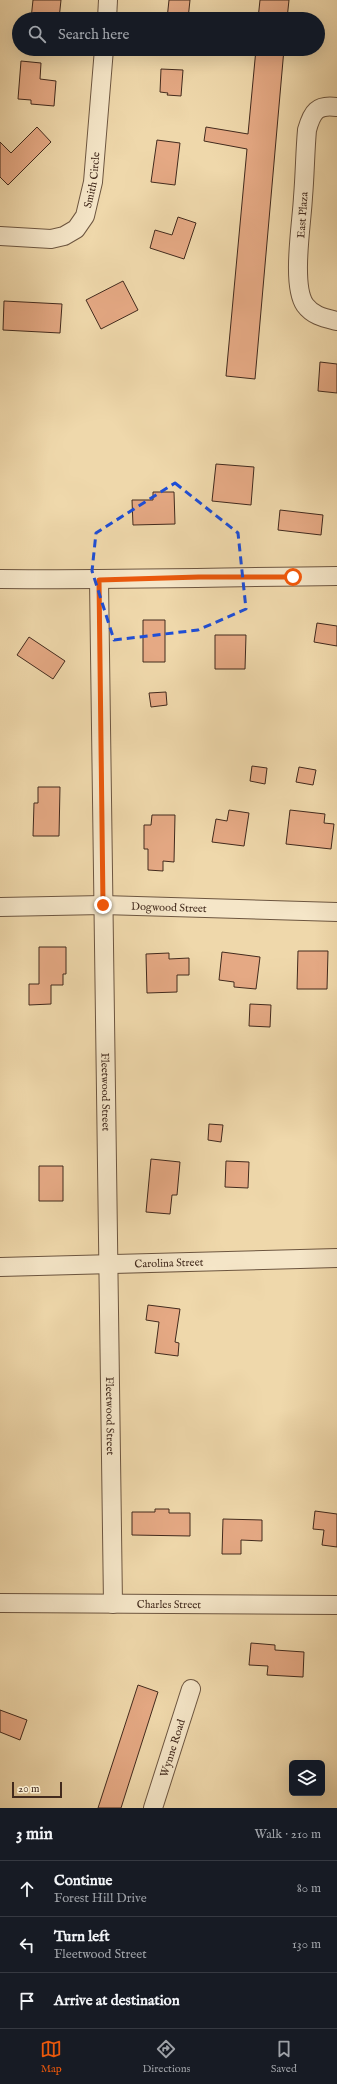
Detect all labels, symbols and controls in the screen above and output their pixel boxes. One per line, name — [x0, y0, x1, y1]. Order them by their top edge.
search box — [12, 12, 325, 56]
icon: search — [26, 23, 48, 45]
text: Search here — [58, 25, 129, 44]
street label: Smith Circle — [81, 151, 103, 210]
street label: East Plaza — [294, 191, 312, 239]
route start — [284, 568, 302, 586]
route end — [94, 896, 112, 914]
street label: Dogwood Street — [131, 900, 207, 916]
street label: Fleetwood Street — [97, 1053, 113, 1132]
street label: Carolina Street — [134, 1256, 204, 1271]
street label: Fleetwood Street — [102, 1377, 117, 1456]
street label: Charles Street — [137, 1598, 201, 1612]
street label: Wynne Road — [157, 1718, 189, 1779]
map controls — [289, 1760, 325, 1796]
button: layers — [289, 1760, 325, 1796]
scale bar — [12, 1780, 62, 1799]
text: 20 m — [18, 1782, 39, 1796]
text: 3 min — [16, 1824, 53, 1845]
text: Walk · 210 m — [255, 1826, 321, 1843]
text: Continue — [54, 1871, 112, 1890]
icon: ahead — [16, 1878, 38, 1900]
text: 80 m — [297, 1880, 321, 1897]
text: Forest Hill Drive — [54, 1890, 147, 1907]
text: Turn left — [54, 1927, 110, 1946]
icon: left — [16, 1934, 38, 1956]
text: 130 m — [292, 1936, 321, 1953]
text: Fleetwood Street — [54, 1946, 147, 1963]
icon: arrive — [16, 1990, 38, 2012]
text: Arrive at destination — [54, 1991, 180, 2010]
tab: Map — [40, 2038, 62, 2076]
tab: Directions — [143, 2038, 190, 2076]
tab: Saved — [271, 2038, 297, 2076]

